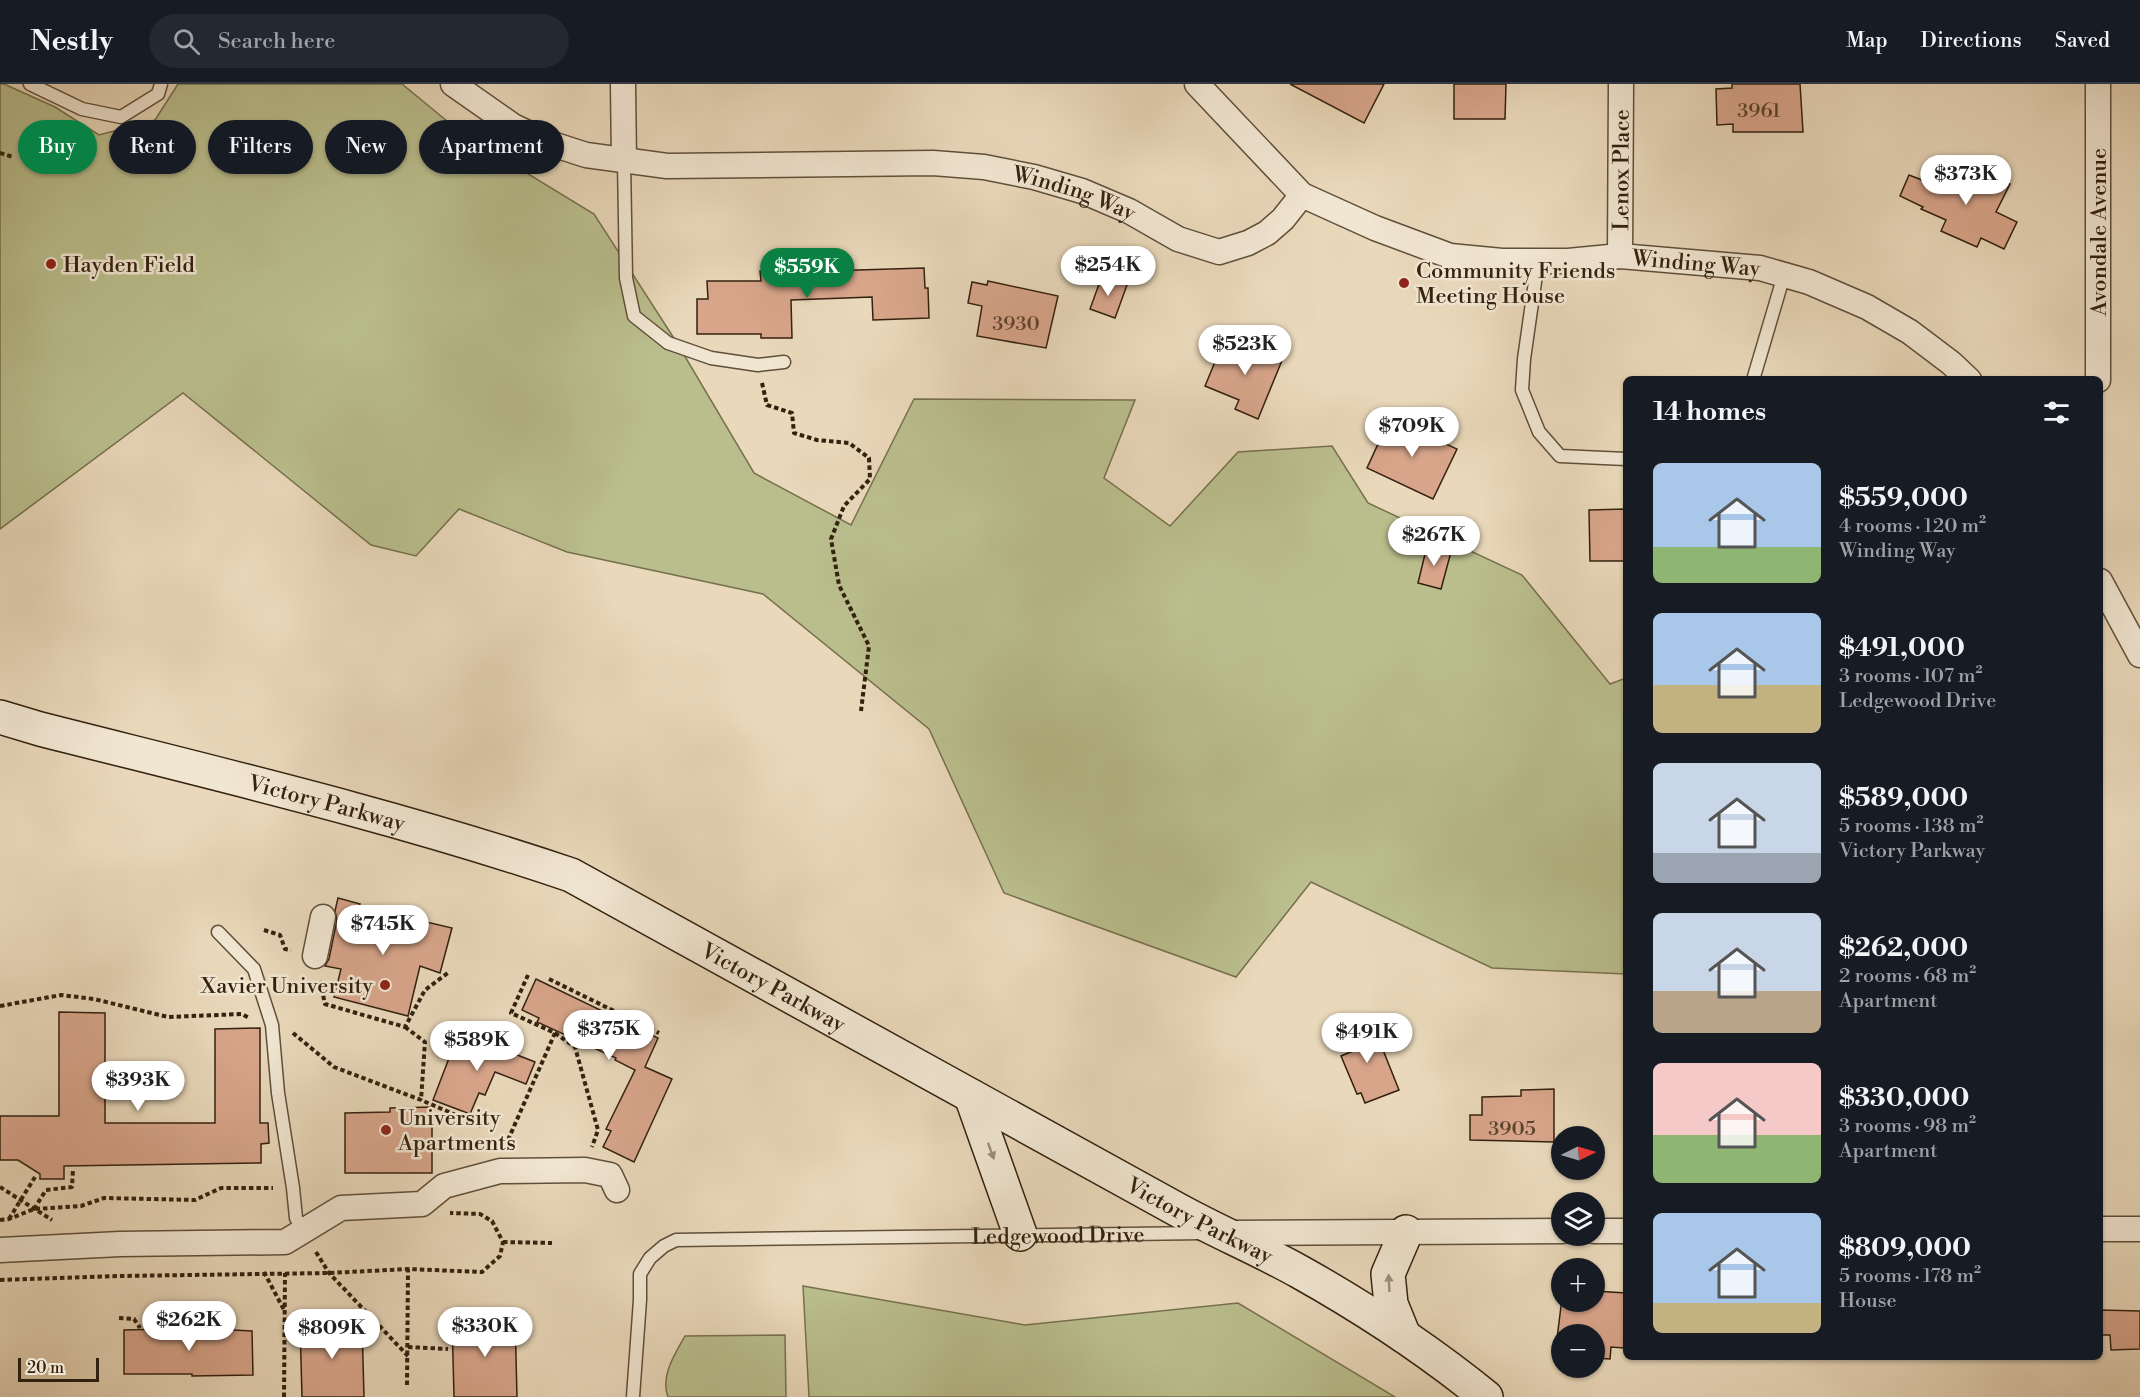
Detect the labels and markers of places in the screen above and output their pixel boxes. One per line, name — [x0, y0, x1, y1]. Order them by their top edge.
pin: $373K — [1924, 155, 2008, 206]
pin: $254K — [1066, 246, 1150, 297]
pin: $559K — [765, 248, 849, 299]
place label: Hayden Field — [63, 252, 195, 279]
marker: Hayden Field — [44, 257, 58, 271]
place label: Community Friends Meeting House — [1416, 258, 1615, 310]
marker: Community Friends Meeting House — [1397, 276, 1411, 290]
pin: $523K — [1203, 325, 1287, 376]
pin: $709K — [1370, 407, 1454, 458]
pin: $267K — [1392, 516, 1476, 567]
pin: $745K — [341, 905, 425, 956]
place label: Xavier University — [200, 973, 373, 1000]
marker: Xavier University — [378, 978, 392, 992]
pin: $375K — [567, 1010, 651, 1061]
pin: $491K — [1325, 1013, 1409, 1064]
pin: $589K — [435, 1021, 519, 1072]
pin: $393K — [96, 1061, 180, 1112]
place label: University Apartments — [397, 1105, 516, 1157]
marker: University Apartments — [379, 1123, 393, 1137]
pin: $262K — [147, 1301, 231, 1352]
pin: $330K — [443, 1307, 527, 1358]
pin: $809K — [290, 1309, 374, 1360]

